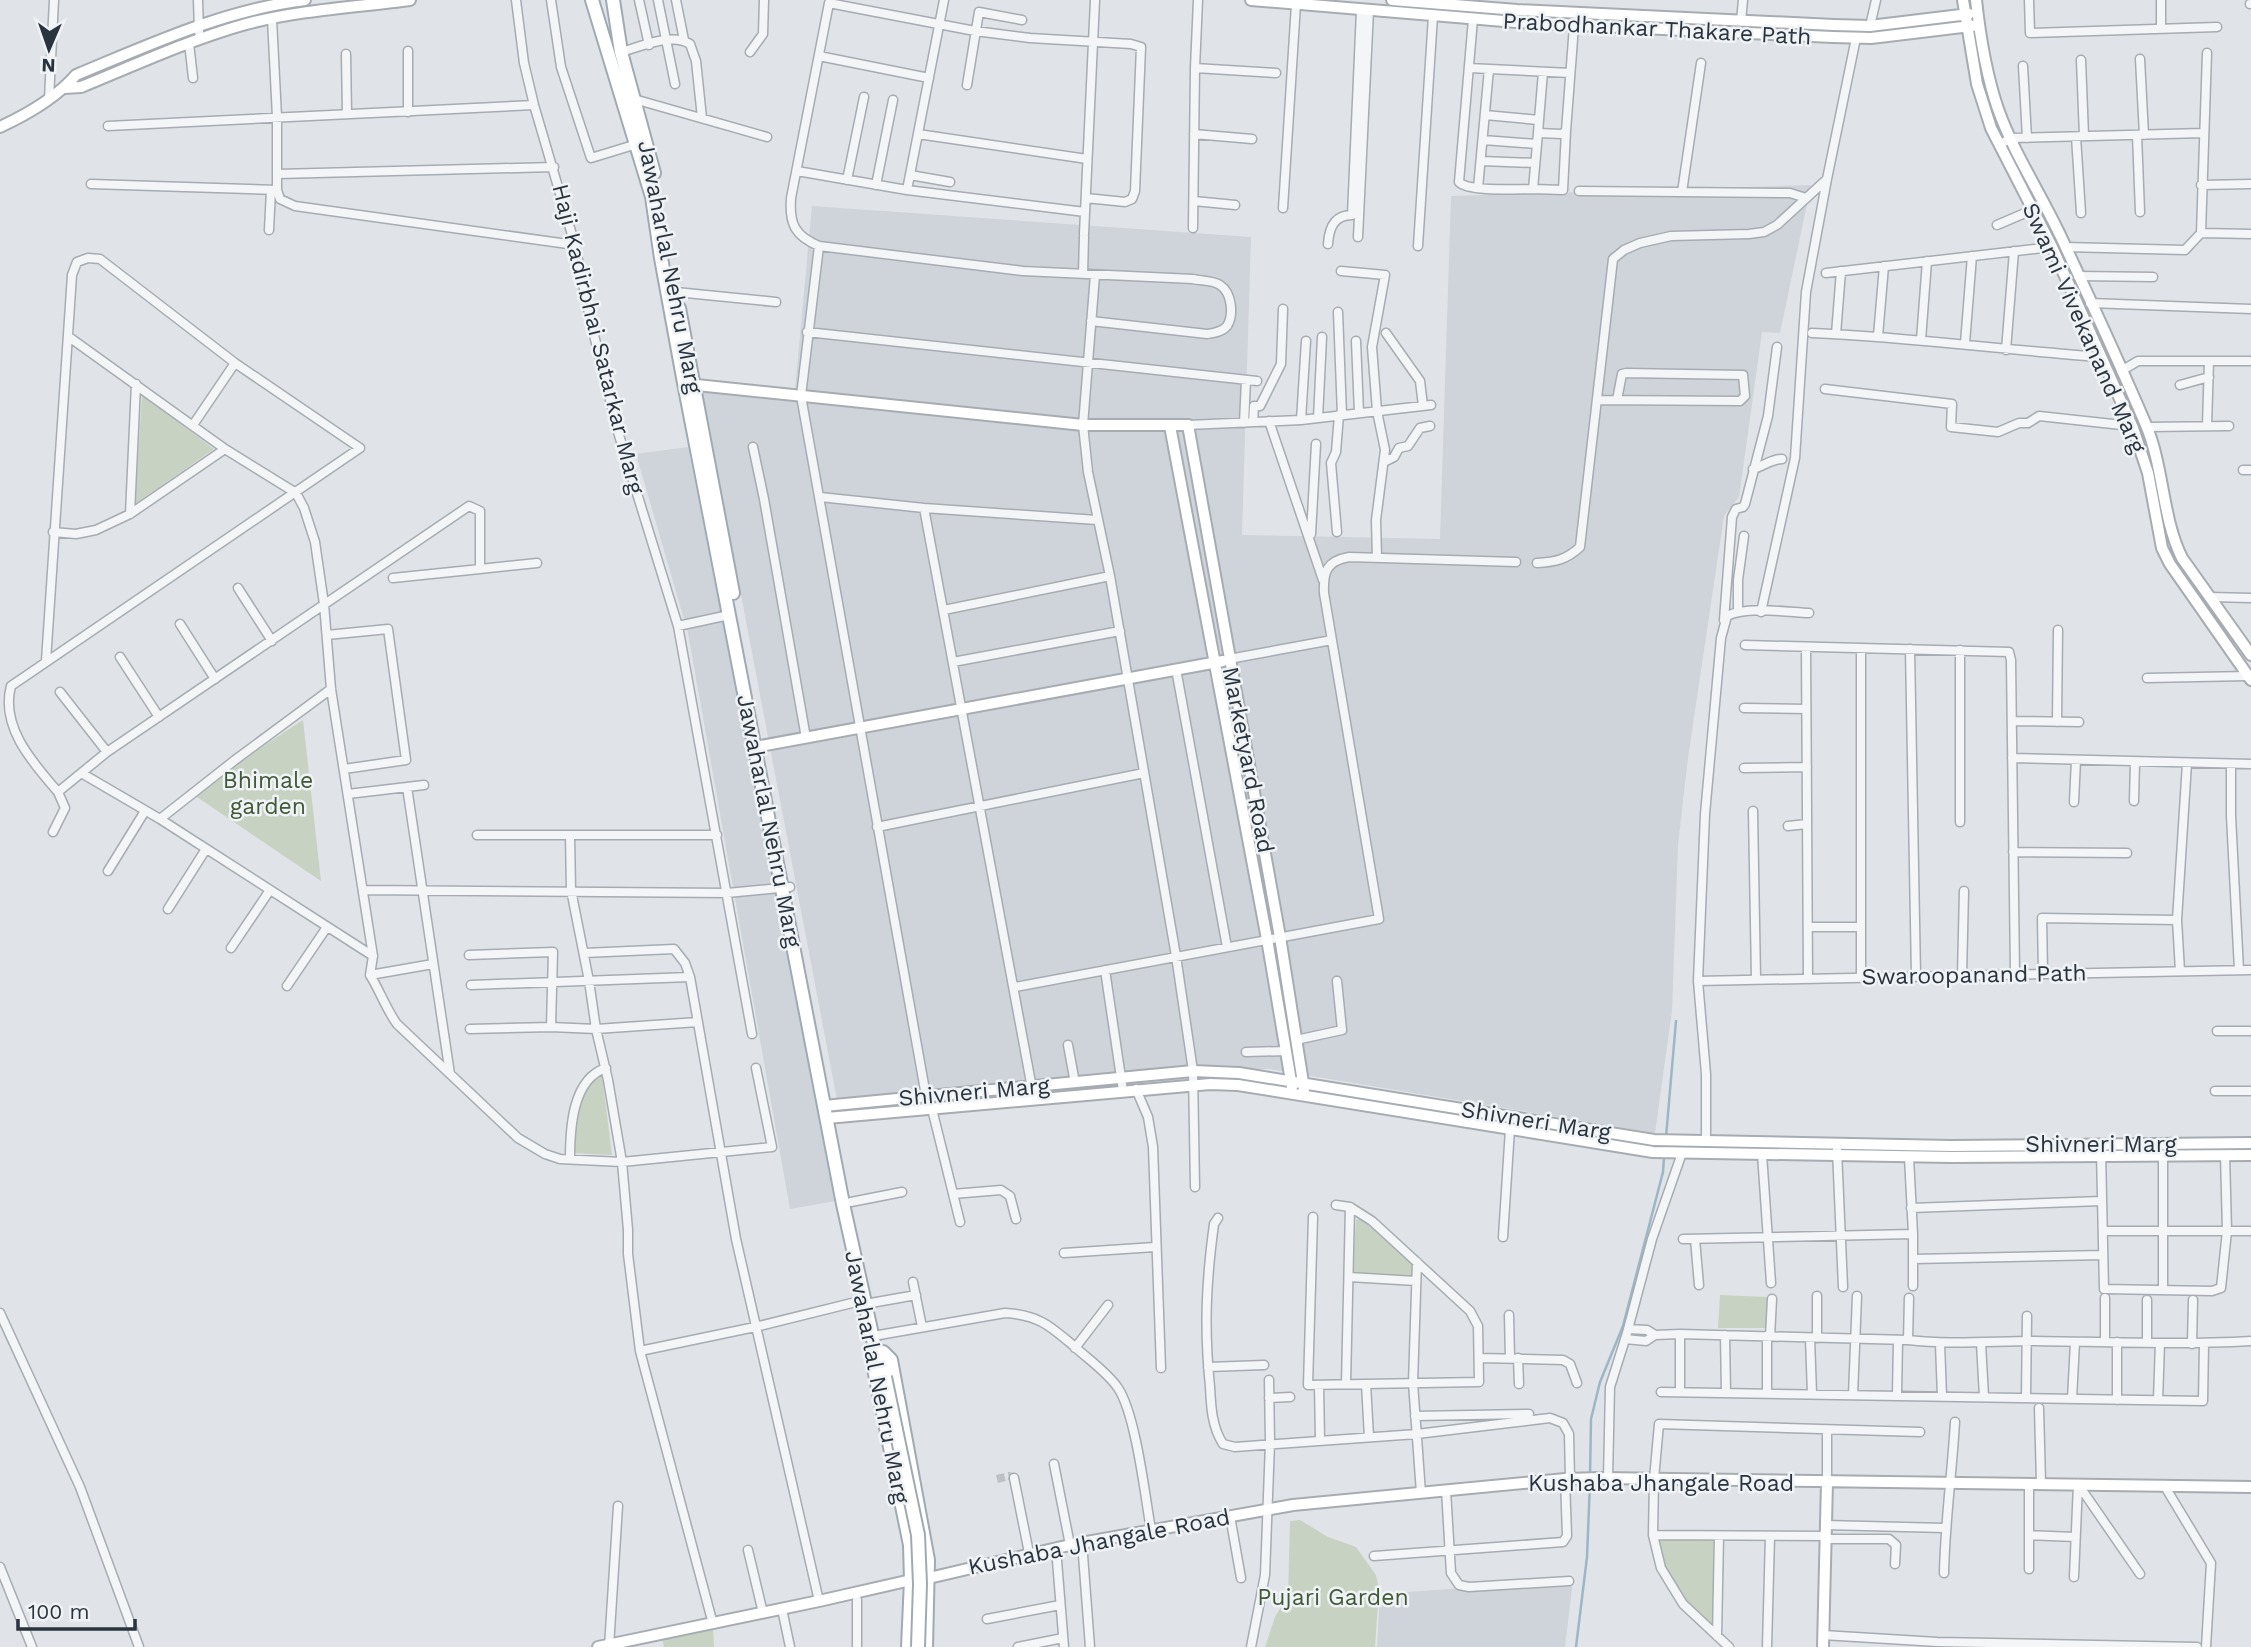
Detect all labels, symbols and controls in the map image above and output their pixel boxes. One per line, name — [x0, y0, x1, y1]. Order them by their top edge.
street label: Prabodhankar Thakare Path — [1502, 7, 1812, 51]
north arrow — [14, 14, 84, 84]
text: N — [41, 54, 56, 77]
street label: Jawaharlal Nehru Marg — [632, 138, 708, 397]
street label: Haji Kadirbhai Satarkar Marg — [546, 181, 650, 497]
street label: Swami Vivekanand Marg — [2017, 199, 2152, 458]
street label: Marketyard Road — [1217, 665, 1279, 855]
street label: Jawaharlal Nehru Marg — [731, 692, 807, 951]
park label: Bhimale garden — [223, 767, 313, 820]
street label: Swaroopanand Path — [1861, 960, 2087, 990]
street label: Shivneri Marg — [897, 1072, 1051, 1112]
street label: Shivneri Marg — [1459, 1096, 1614, 1146]
street label: Shivneri Marg — [2025, 1131, 2177, 1158]
street label: Jawaharlal Nehru Marg — [839, 1248, 915, 1507]
street label: Kushaba Jhangale Road — [1528, 1470, 1794, 1497]
street label: Kushaba Jhangale Road — [966, 1503, 1232, 1581]
park label: Pujari Garden — [1257, 1584, 1409, 1611]
scale bar — [18, 1588, 135, 1632]
text: 100 m — [28, 1599, 90, 1624]

